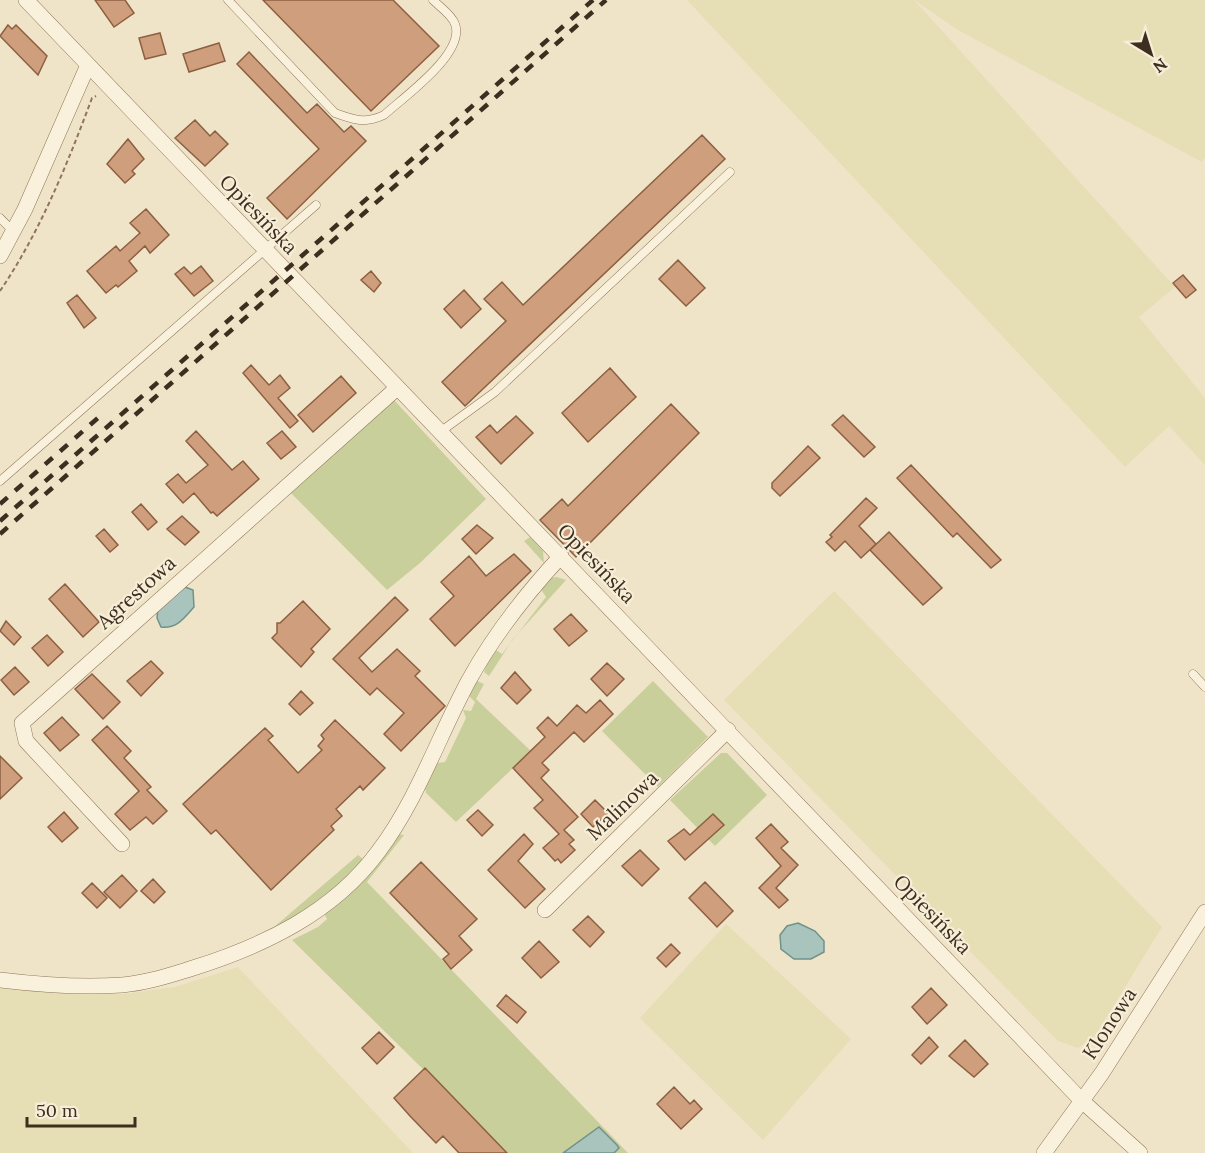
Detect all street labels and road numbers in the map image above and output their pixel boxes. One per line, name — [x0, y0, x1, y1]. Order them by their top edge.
street label: Opiesińska — [215, 169, 303, 259]
street label: Opiesińska — [553, 518, 641, 608]
street label: Agrestowa — [91, 550, 181, 635]
street label: Malinowa — [581, 765, 663, 845]
street label: Opiesińska — [889, 869, 977, 959]
street label: Klonowa — [1077, 982, 1141, 1064]

